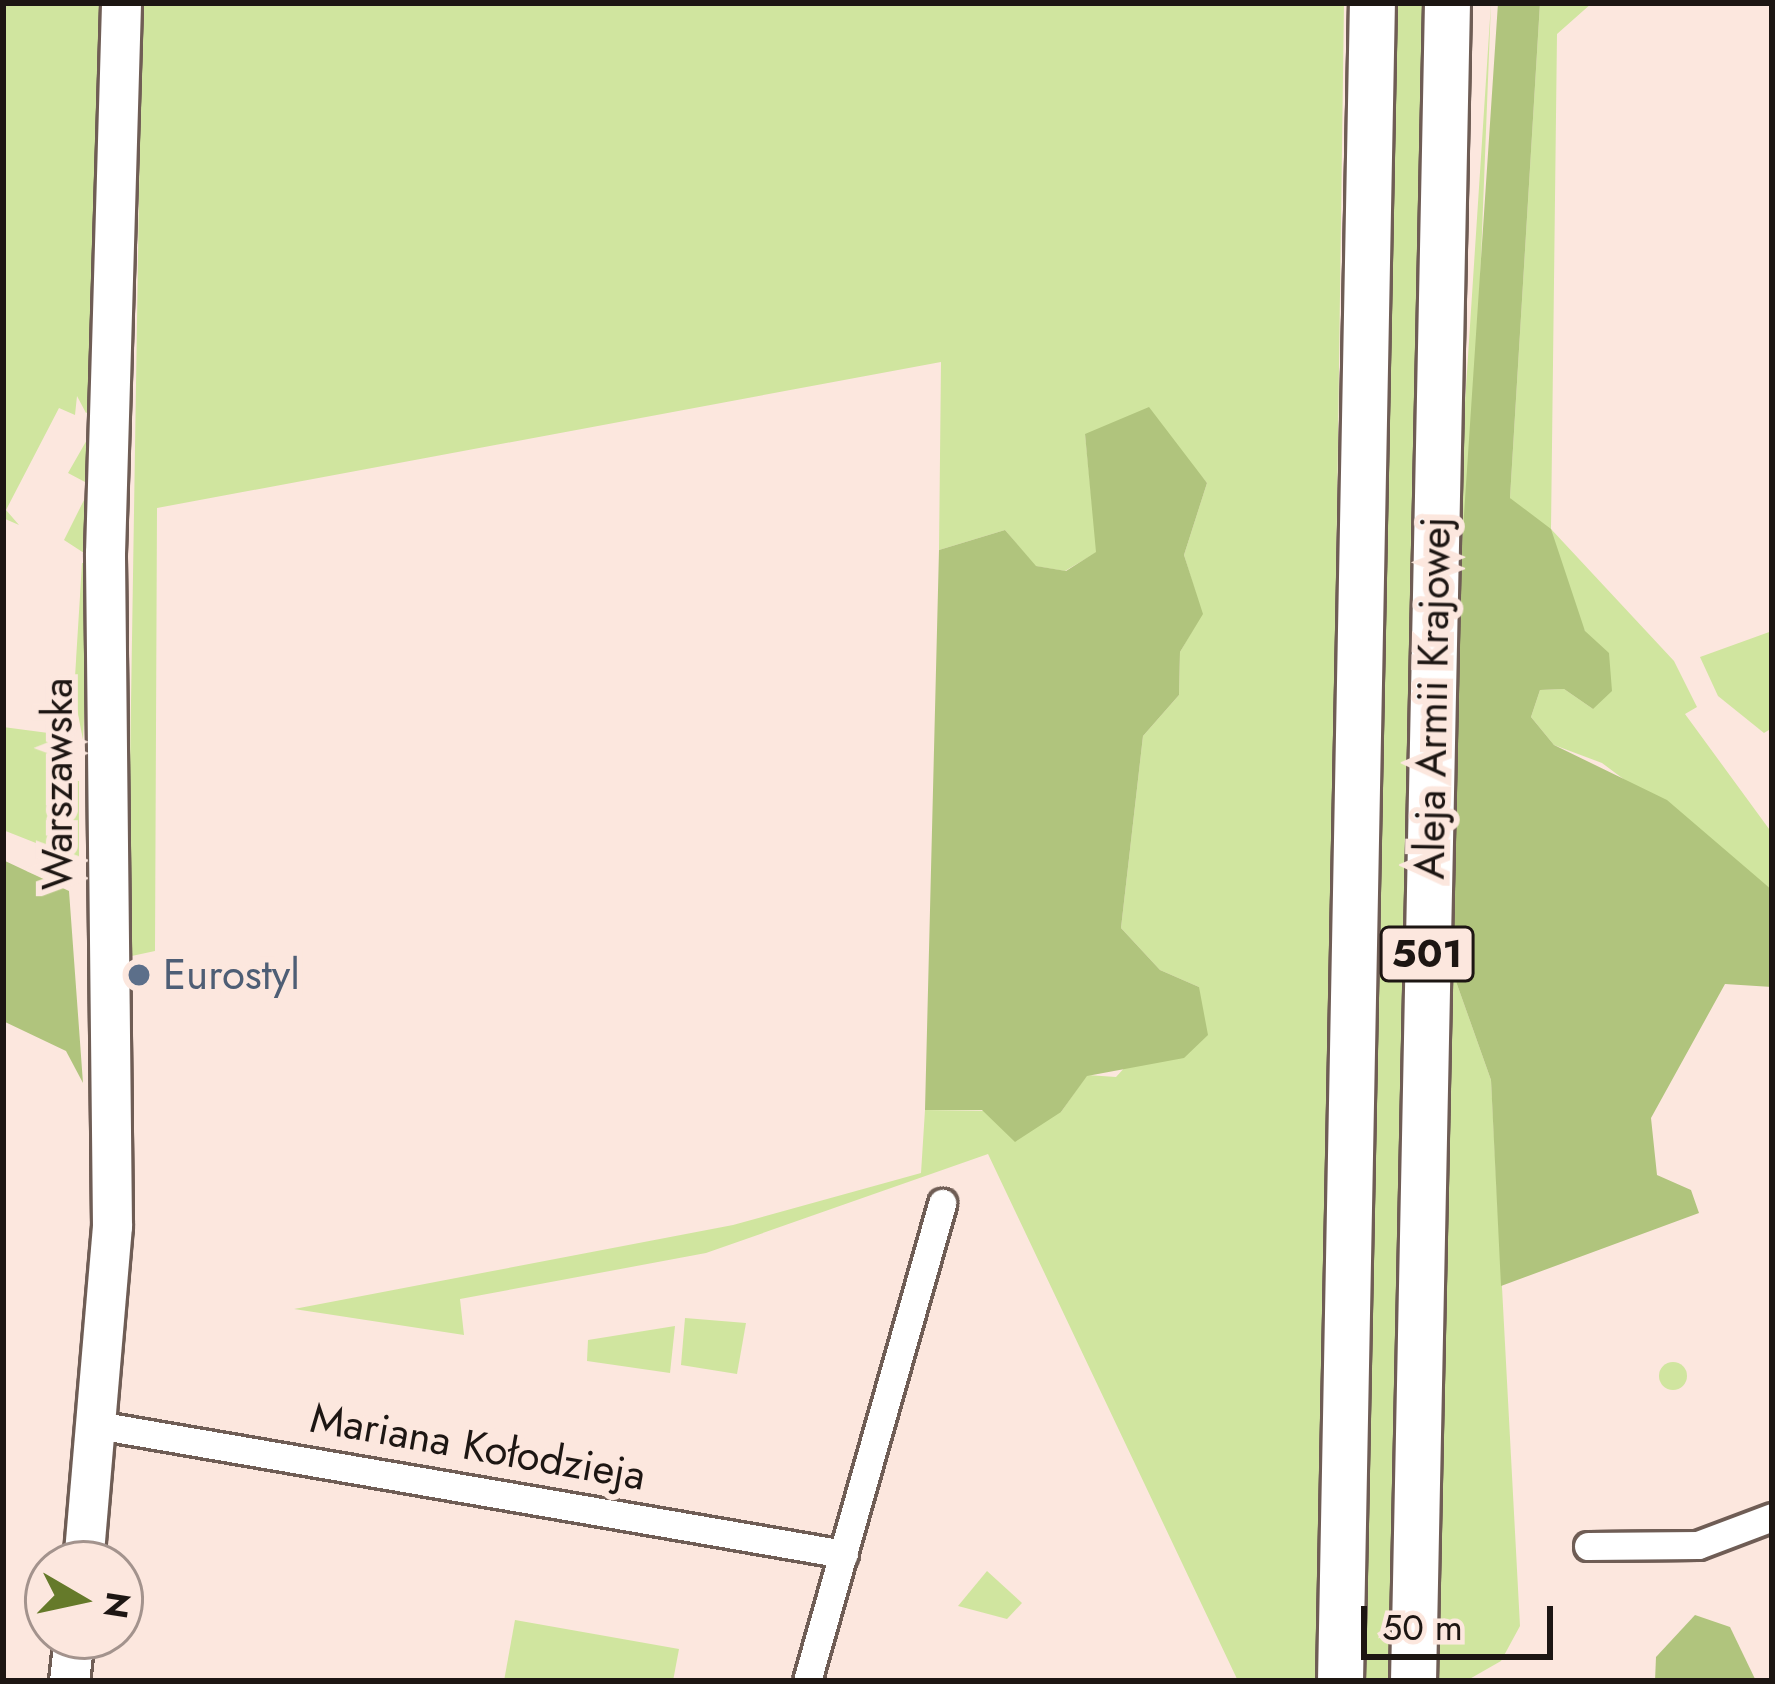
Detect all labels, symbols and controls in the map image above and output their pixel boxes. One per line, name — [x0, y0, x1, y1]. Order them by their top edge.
street label: Aleja Armii Krajowej — [1405, 516, 1461, 880]
street label: Warszawska — [33, 678, 83, 890]
road number: 501 — [1379, 921, 1475, 987]
place label: Eurostyl — [163, 950, 300, 1000]
marker: Eurostyl — [126, 962, 152, 988]
street label: Mariana Kołodzieja — [307, 1393, 649, 1501]
north arrow — [24, 1540, 144, 1660]
scale bar — [1367, 1582, 1559, 1656]
text: N — [92, 1589, 142, 1622]
text: 50 m — [1382, 1601, 1463, 1653]

